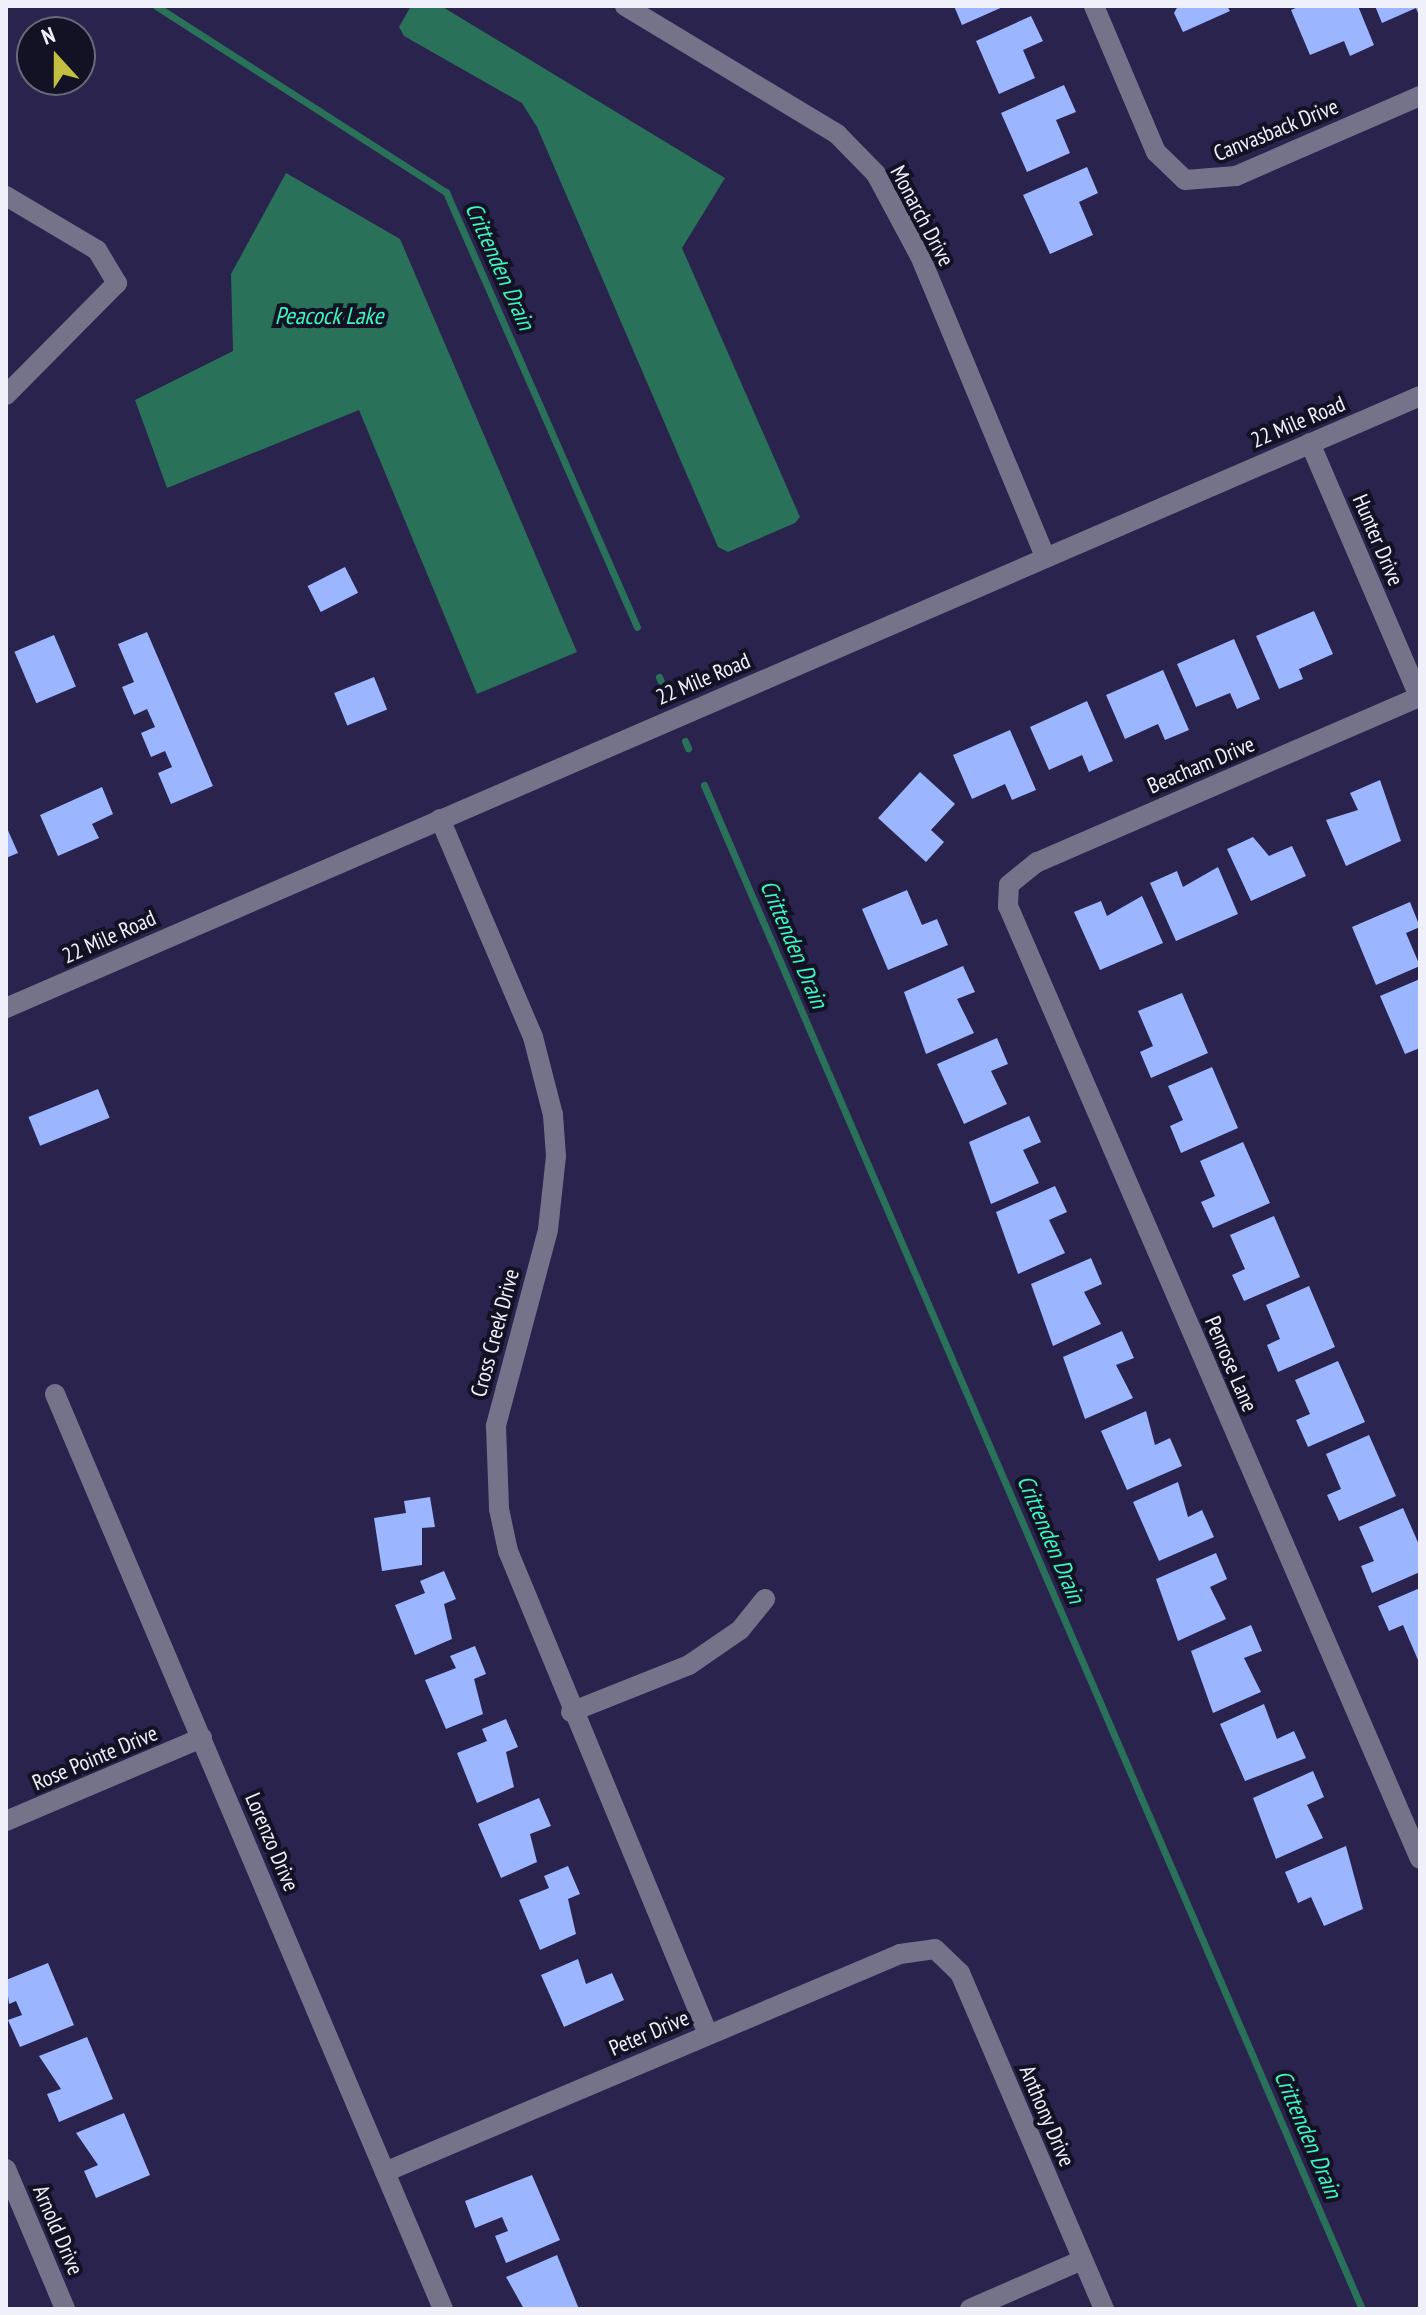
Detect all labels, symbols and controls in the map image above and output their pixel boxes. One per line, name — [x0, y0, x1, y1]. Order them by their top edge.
north arrow — [16, 16, 96, 96]
text: N — [38, 20, 59, 51]
street label: Canvasback Drive — [1210, 93, 1342, 167]
street label: Monarch Drive — [884, 161, 960, 271]
water label: Crittenden Drain — [459, 198, 541, 334]
water label: Peacock Lake — [274, 302, 384, 330]
street label: 22 Mile Road — [1247, 390, 1349, 454]
street label: Hunter Drive — [1347, 490, 1409, 590]
street label: 22 Mile Road — [652, 647, 754, 711]
street label: Beacham Drive — [1144, 731, 1258, 799]
water label: Crittenden Drain — [754, 876, 834, 1012]
street label: 22 Mile Road — [58, 905, 160, 969]
street label: Cross Creek Drive — [465, 1266, 525, 1400]
street label: Penrose Lane — [1199, 1312, 1263, 1416]
water label: Crittenden Drain — [1011, 1471, 1091, 1607]
street label: Rose Pointe Drive — [29, 1720, 161, 1796]
street label: Lorenzo Drive — [239, 1789, 305, 1895]
street label: Peter Drive — [605, 2004, 693, 2062]
street label: Anthony Drive — [1014, 2061, 1080, 2171]
water label: Crittenden Drain — [1268, 2066, 1348, 2202]
street label: Arnold Drive — [27, 2181, 89, 2279]

